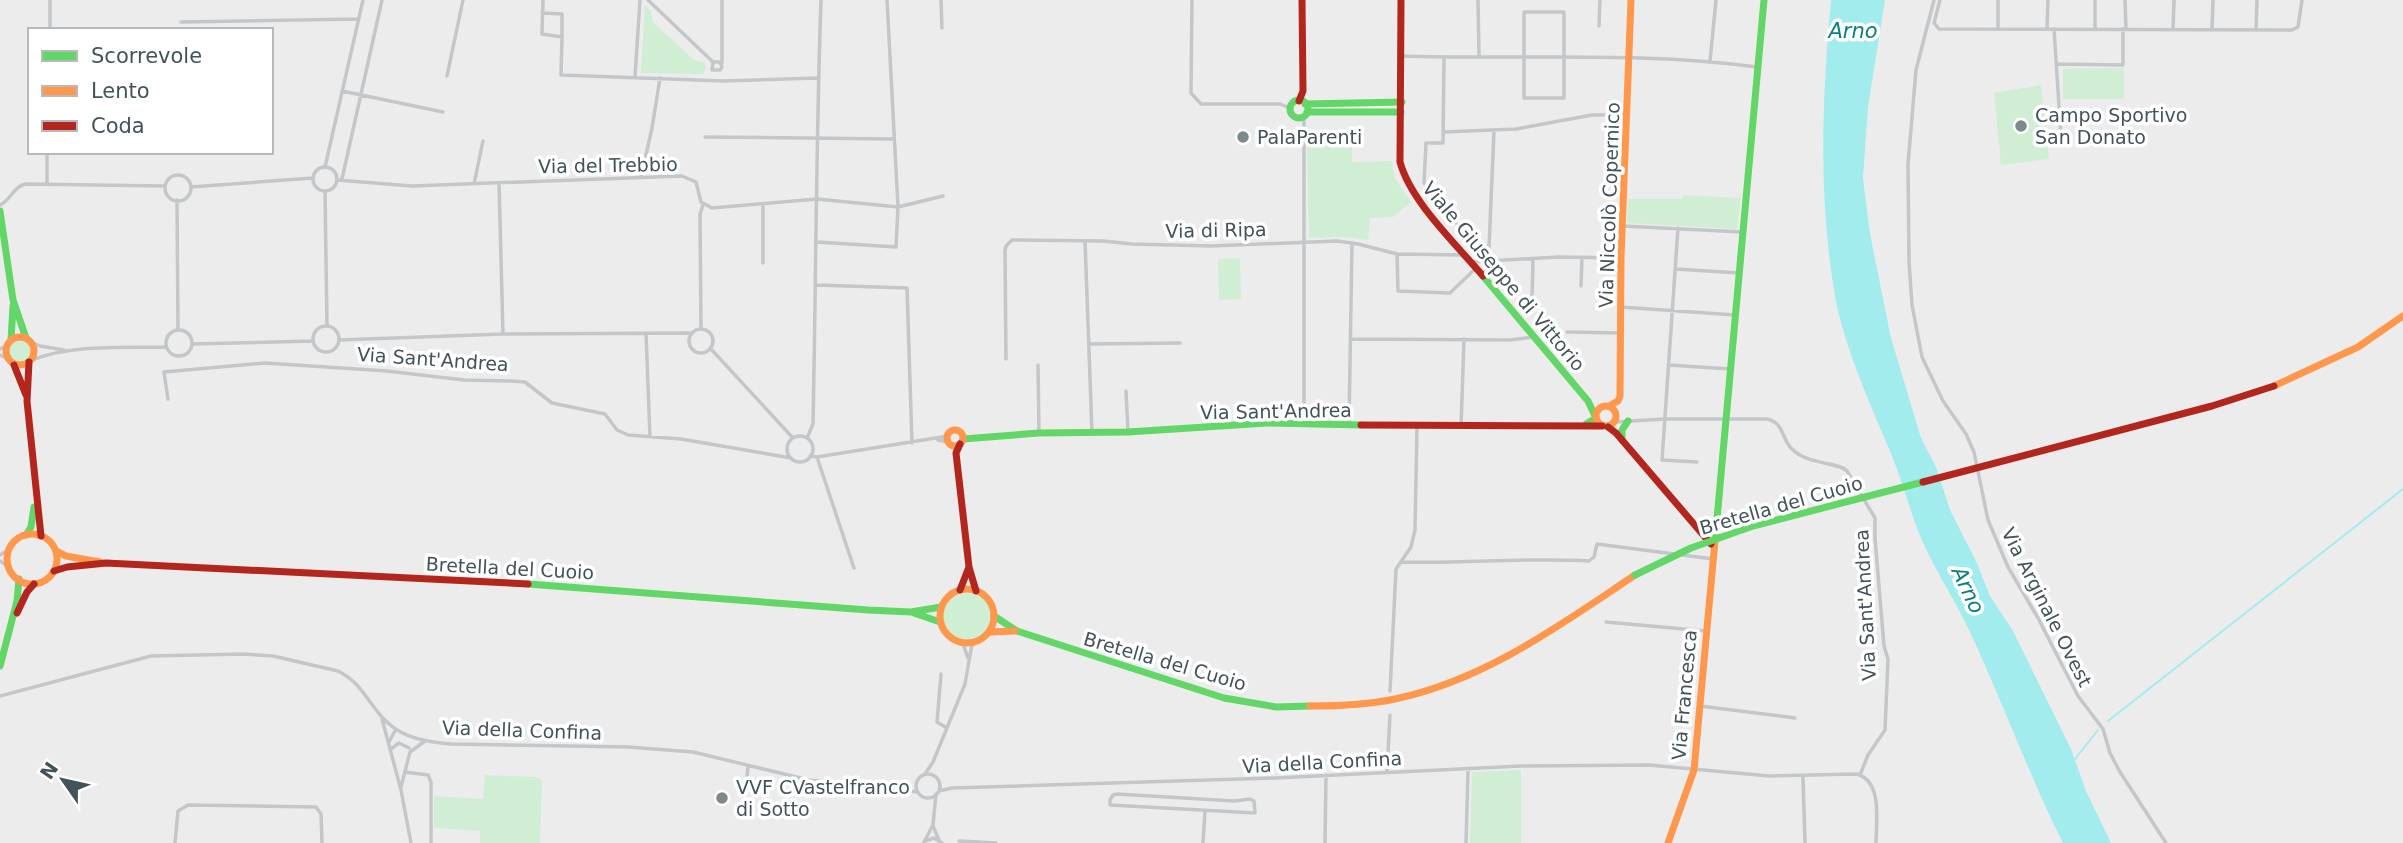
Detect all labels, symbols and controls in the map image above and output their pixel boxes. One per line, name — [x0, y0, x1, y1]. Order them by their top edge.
water label: Arno — [1826, 19, 1878, 43]
legend — [28, 28, 273, 154]
text: Scorrevole — [91, 44, 202, 68]
text: Lento — [91, 79, 150, 103]
street label: Via Niccolò Copernico — [1594, 102, 1624, 308]
place label: Campo Sportivo San Donato — [2035, 104, 2187, 148]
text: Coda — [91, 114, 145, 138]
marker: Campo Sportivo San Donato — [2013, 118, 2029, 134]
place label: PalaParenti — [1257, 126, 1362, 148]
marker: PalaParenti — [1235, 129, 1251, 145]
street label: Via del Trebbio — [538, 153, 678, 177]
street label: Viale Giuseppe di Vittorio — [1418, 177, 1590, 375]
street label: Via di Ripa — [1165, 218, 1267, 242]
street label: Via Sant'Andrea — [357, 343, 509, 375]
street label: Via Sant'Andrea — [1200, 399, 1352, 423]
street label: Bretella del Cuoio — [1697, 471, 1865, 539]
street label: Via Arginale Ovest — [1997, 524, 2097, 690]
street label: Via Sant'Andrea — [1850, 529, 1880, 681]
street label: Bretella del Cuoio — [425, 553, 595, 583]
water label: Arno — [1946, 561, 1989, 617]
street label: Bretella del Cuoio — [1081, 627, 1249, 695]
street label: Via Francesca — [1667, 629, 1701, 761]
street label: Via della Confina — [442, 716, 602, 744]
north arrow — [28, 745, 98, 815]
street label: Via della Confina — [1241, 747, 1403, 777]
text: N — [35, 758, 62, 783]
place label: VVF CVastelfranco di Sotto — [736, 776, 910, 820]
marker: VVF CVastelfranco di Sotto — [714, 790, 730, 806]

